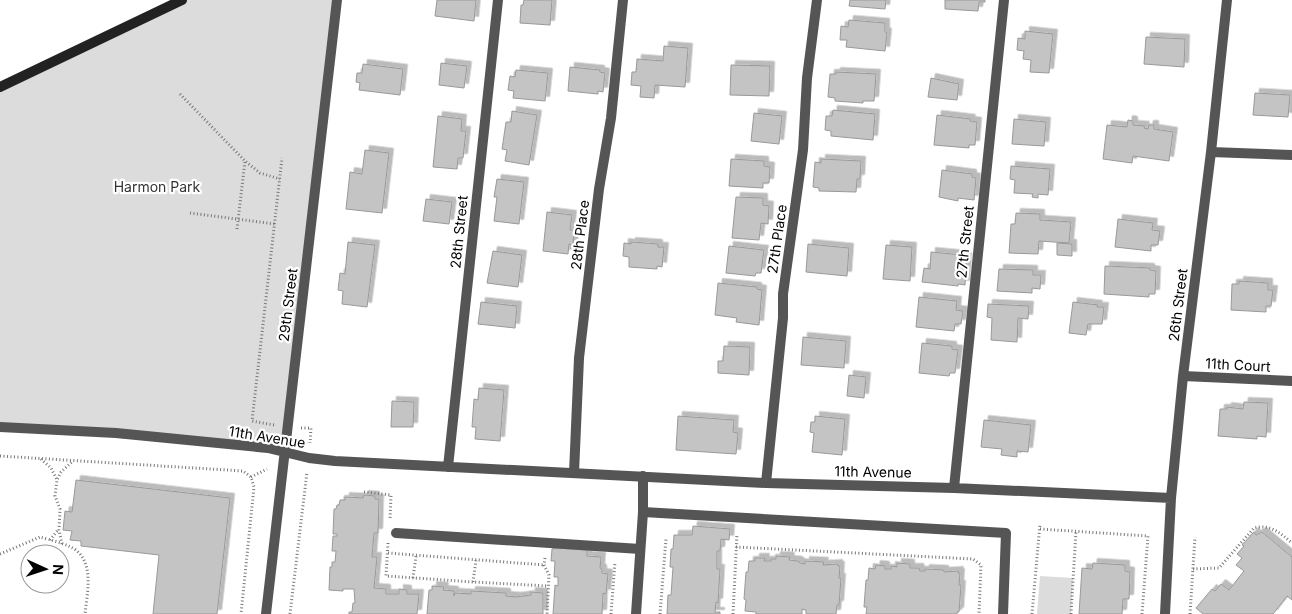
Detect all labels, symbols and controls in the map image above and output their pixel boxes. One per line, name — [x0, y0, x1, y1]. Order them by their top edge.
park label: Harmon Park — [114, 178, 201, 195]
street label: 28th Street — [446, 194, 471, 269]
street label: 28th Place — [567, 199, 592, 271]
street label: 27th Place — [763, 203, 790, 275]
street label: 27th Street — [952, 204, 977, 279]
street label: 29th Street — [275, 267, 300, 343]
street label: 26th Street — [1165, 267, 1190, 342]
street label: 11th Court — [1205, 354, 1272, 375]
street label: 11th Avenue — [227, 422, 307, 451]
street label: 11th Avenue — [834, 462, 912, 481]
north arrow — [20, 544, 70, 594]
text: N — [50, 564, 67, 575]

